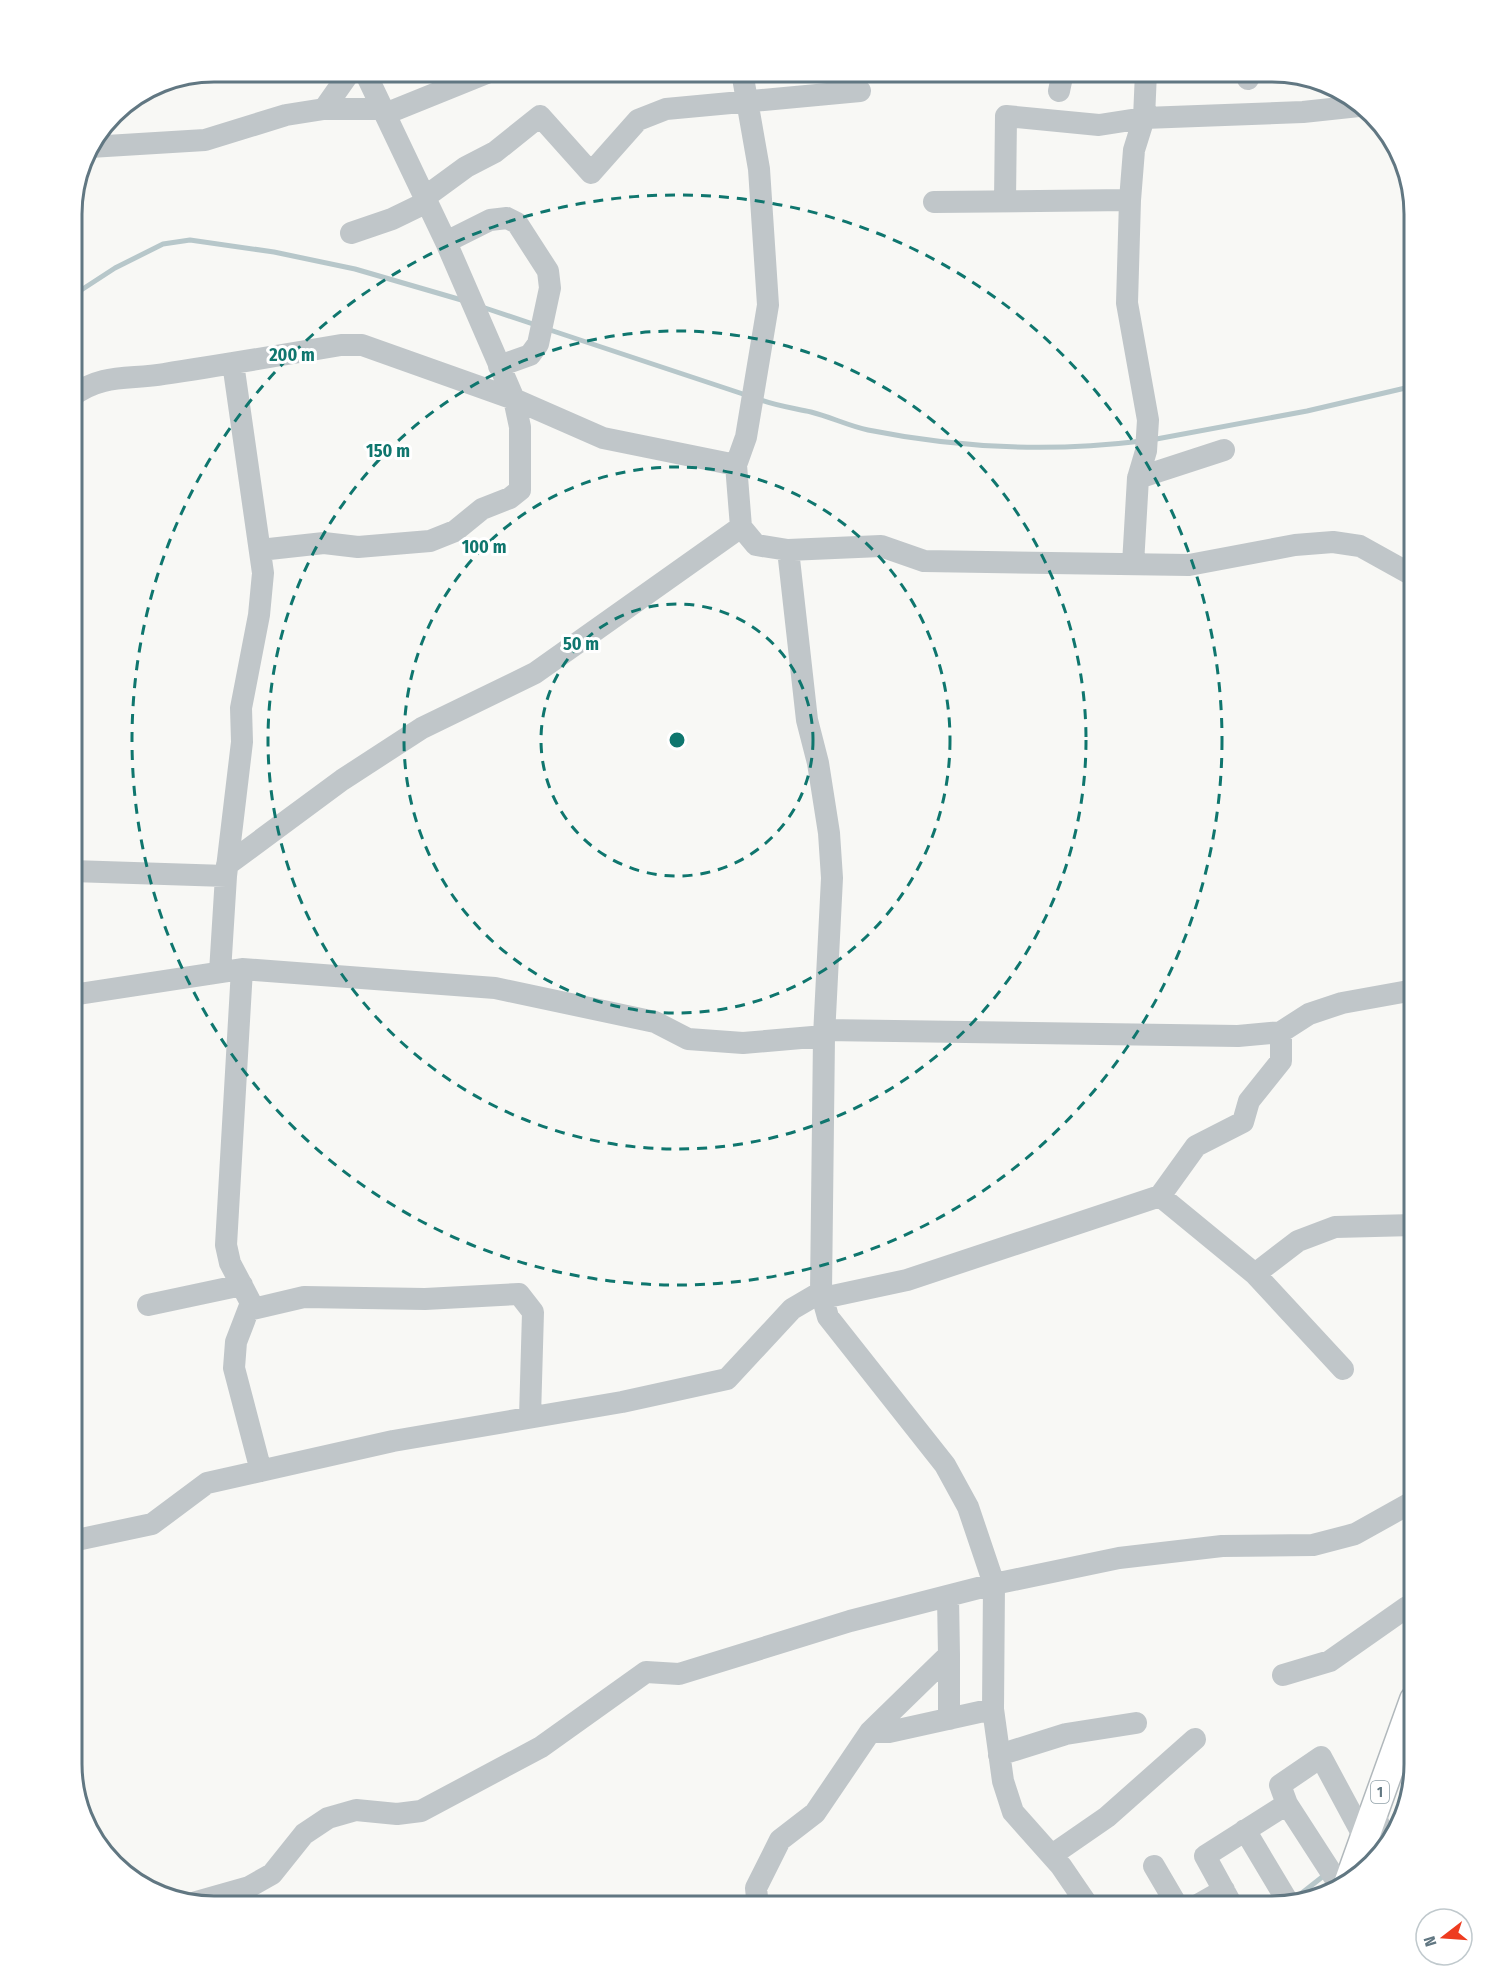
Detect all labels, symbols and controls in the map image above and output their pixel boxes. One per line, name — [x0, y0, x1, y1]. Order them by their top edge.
text: 200 m — [268, 344, 315, 366]
text: 150 m — [366, 440, 410, 462]
text: 100 m — [462, 536, 506, 558]
text: 50 m — [563, 633, 599, 655]
centre of rings — [667, 730, 687, 750]
road number: 1 — [1371, 1781, 1389, 1803]
north arrow — [1414, 1907, 1474, 1967]
text: N — [1420, 1934, 1441, 1949]

